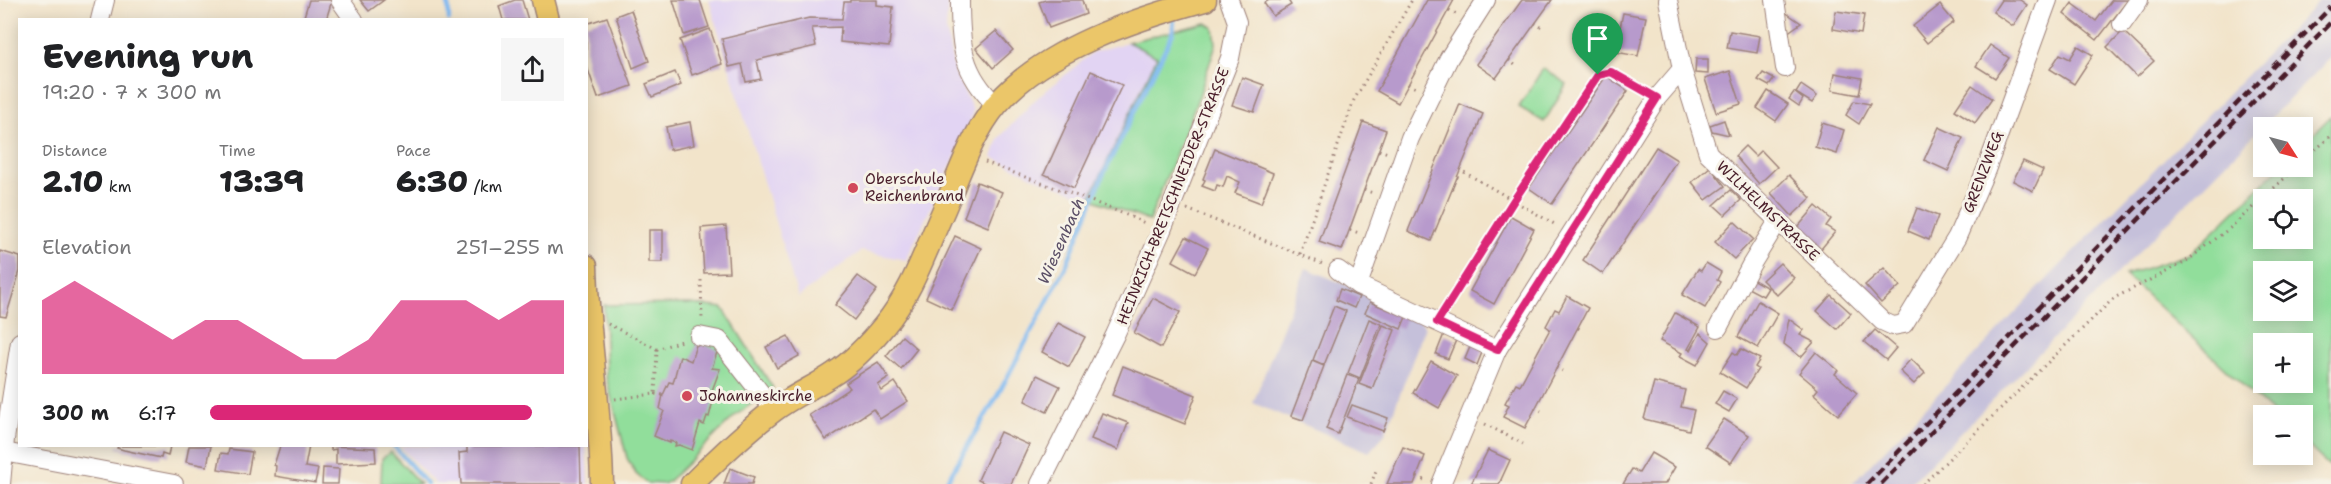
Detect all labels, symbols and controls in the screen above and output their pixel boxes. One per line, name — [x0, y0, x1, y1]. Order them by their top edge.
pin — [1572, 13, 1623, 75]
icon: arrive — [1581, 22, 1614, 55]
text: Evening run — [42, 34, 253, 79]
button: share — [501, 38, 564, 101]
street label: HEINRICH-BRETSCHNEIDER-STRASSE — [1112, 64, 1234, 328]
text: 19:20 · 7 × 300 m — [42, 79, 221, 105]
north arrow — [2253, 117, 2313, 177]
map controls — [2253, 117, 2313, 465]
street label: GRENZWEG — [1958, 128, 2008, 216]
text: Distance — [42, 140, 108, 161]
text: Time — [219, 140, 256, 161]
text: Pace — [396, 140, 431, 161]
street label: WILHELMSTRASSE — [1712, 157, 1824, 265]
text: 2.10 — [42, 161, 103, 202]
text: 13:39 — [219, 161, 304, 202]
text: 6:30 — [396, 161, 468, 202]
place label: Oberschule Reichenbrand — [865, 169, 965, 206]
text: km — [103, 176, 132, 197]
text: /km — [468, 176, 502, 197]
marker: Oberschule Reichenbrand — [846, 181, 860, 195]
button: locate — [2253, 189, 2313, 249]
water label: Wiesenbach — [1033, 194, 1089, 288]
text: Elevation — [42, 234, 132, 260]
text: 251–255 m — [455, 234, 564, 260]
button: layers — [2253, 261, 2313, 321]
button: + — [2253, 333, 2313, 393]
place label: Johanneskirche — [699, 386, 813, 406]
marker: Johanneskirche — [680, 389, 694, 403]
text: 300 m — [42, 400, 109, 426]
text: 6:17 — [138, 400, 177, 426]
button: − — [2253, 405, 2313, 465]

